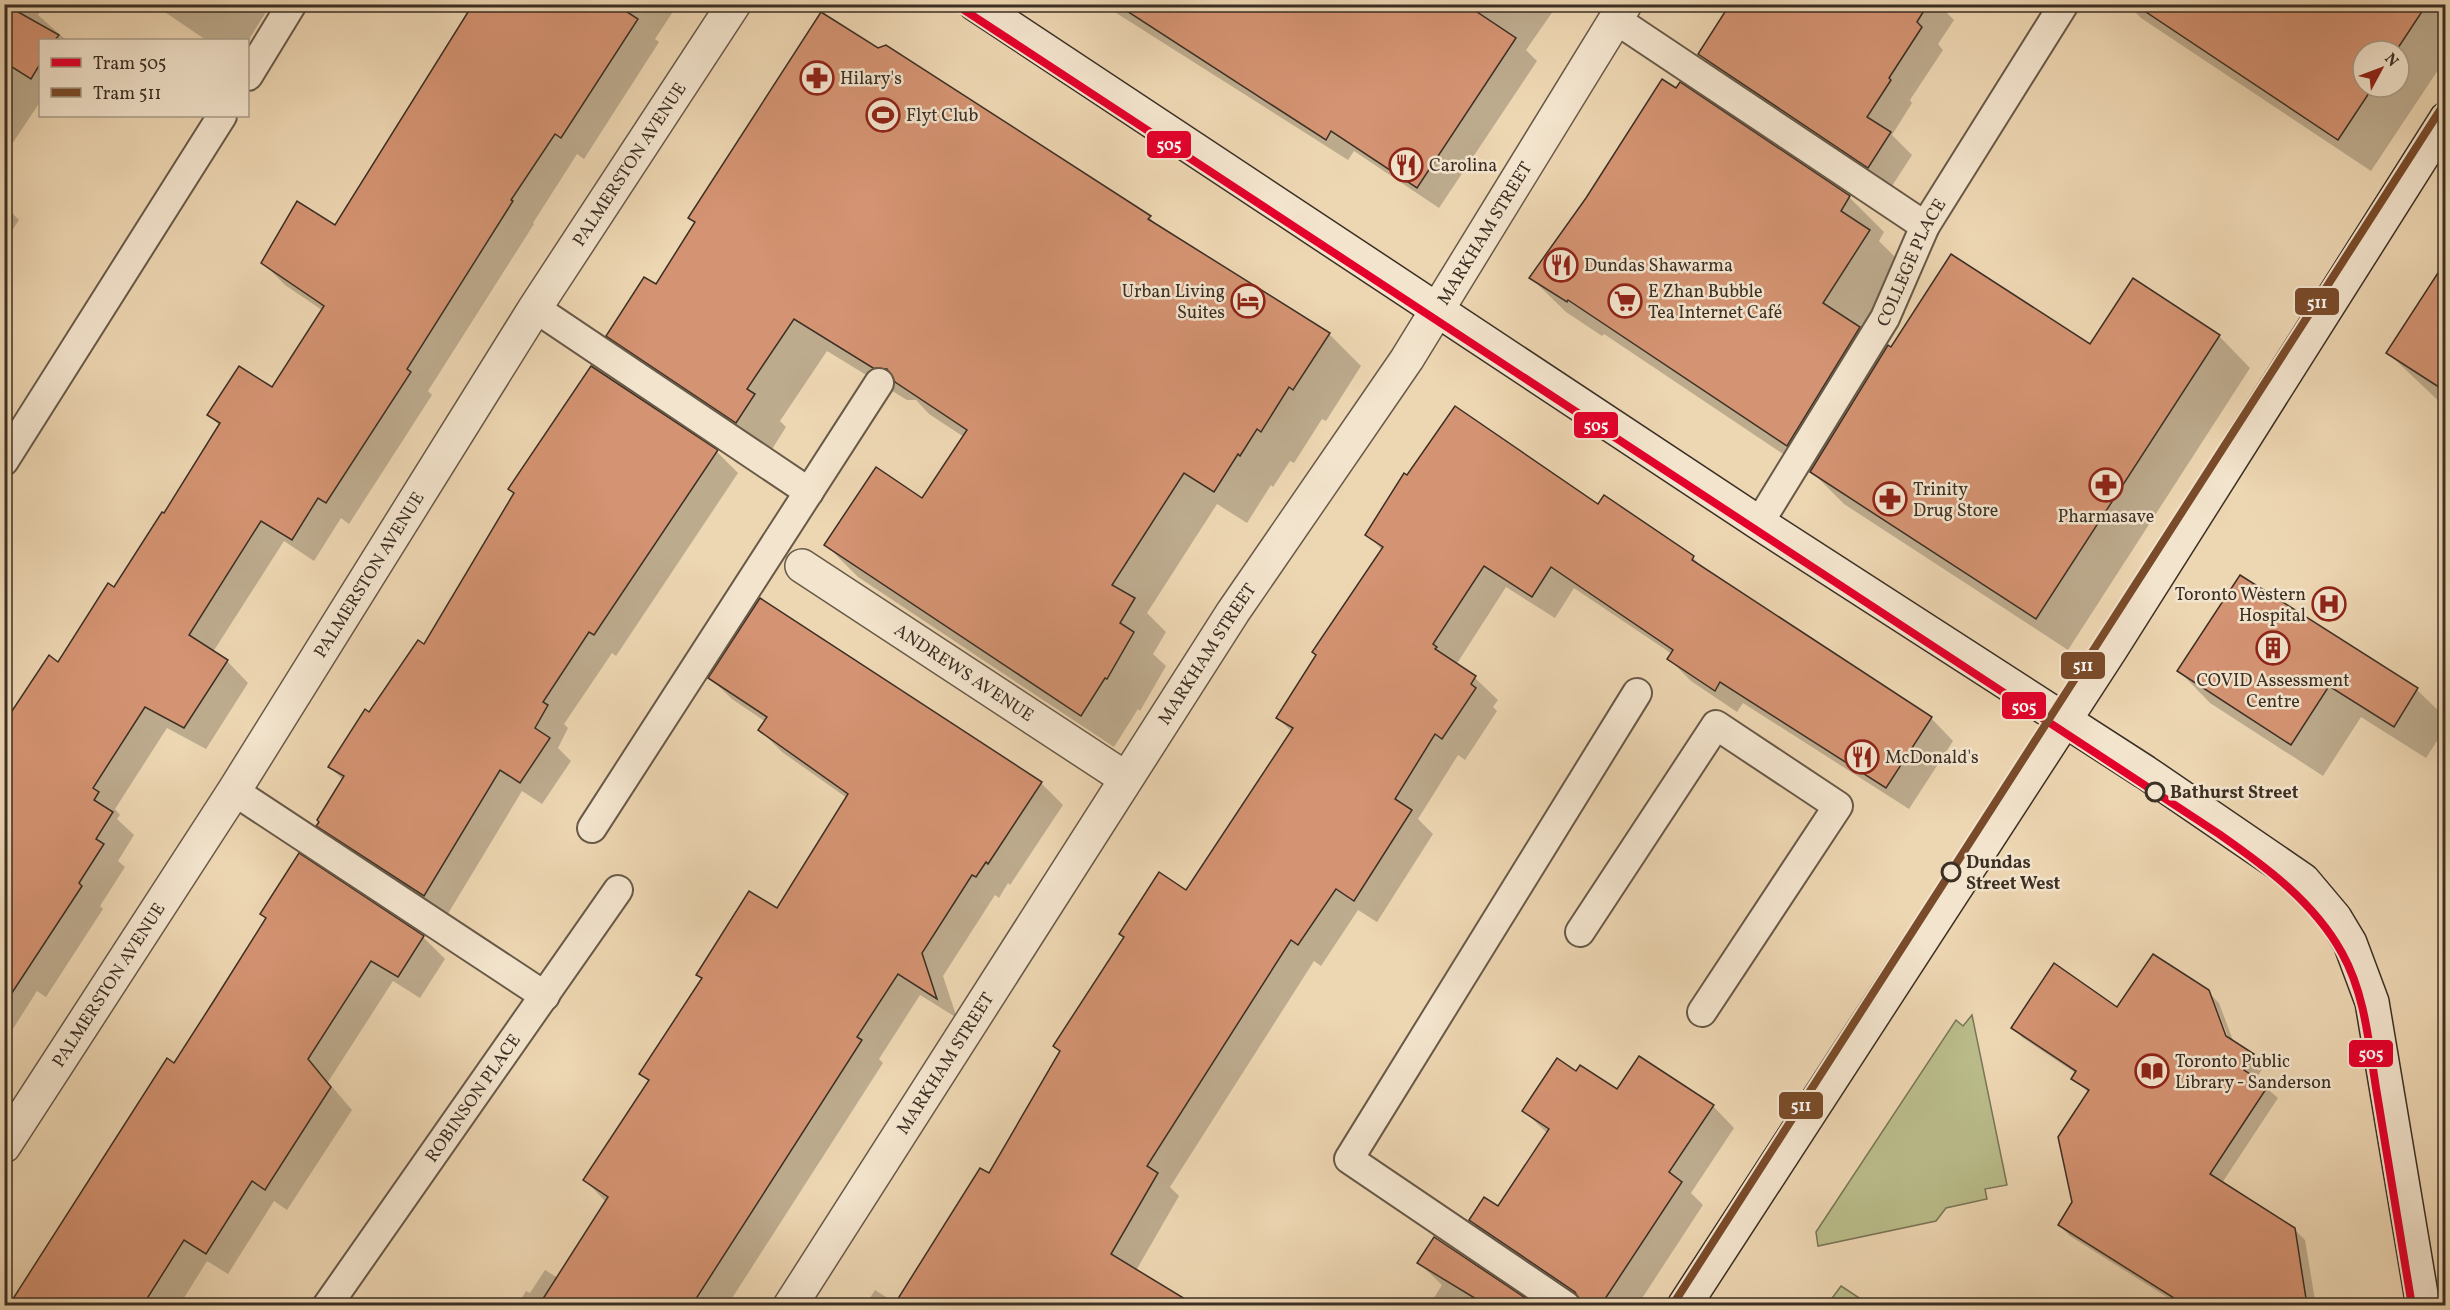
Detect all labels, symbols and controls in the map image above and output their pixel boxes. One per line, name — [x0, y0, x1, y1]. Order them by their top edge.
legend — [39, 39, 249, 117]
north arrow — [2351, 39, 2411, 99]
text: N — [2379, 49, 2403, 72]
text: Tram 505 — [93, 52, 166, 77]
pharmacy icon: Hilary's — [799, 60, 835, 96]
place label: Hilary's — [840, 67, 902, 92]
street label: PALMERSTON AVENUE — [567, 78, 693, 252]
text: Tram 511 — [93, 82, 161, 107]
sports icon: Flyt Club — [865, 97, 901, 133]
place label: Flyt Club — [906, 104, 978, 129]
line badge: 505 — [1146, 130, 1192, 159]
text: 505 — [1156, 135, 1182, 157]
restaurant icon: Carolina — [1388, 147, 1424, 183]
place label: Carolina — [1429, 154, 1497, 179]
street label: MARKHAM STREET — [1432, 157, 1539, 310]
street label: COLLEGE PLACE — [1871, 194, 1953, 332]
restaurant icon: Dundas Shawarma — [1543, 247, 1579, 283]
place label: Dundas Shawarma — [1584, 254, 1733, 279]
place label: Urban Living Suites — [1122, 280, 1225, 326]
place label: E Zhan Bubble Tea Internet Café — [1648, 280, 1782, 326]
hotel icon: Urban Living Suites — [1230, 283, 1266, 319]
supermarket icon: E Zhan Bubble Tea Internet Café — [1607, 283, 1643, 319]
line badge: 511 — [2294, 287, 2340, 316]
text: 511 — [2307, 293, 2327, 315]
line badge: 505 — [1573, 411, 1619, 439]
text: 505 — [1583, 416, 1609, 438]
pharmacy icon: Pharmasave — [2088, 467, 2124, 503]
place label: Trinity Drug Store — [1913, 478, 1998, 524]
pharmacy icon: Trinity Drug Store — [1872, 481, 1908, 517]
street label: PALMERSTON AVENUE — [309, 487, 431, 663]
place label: Pharmasave — [2058, 505, 2154, 530]
street label: MARKHAM STREET — [1153, 578, 1263, 730]
place label: Toronto Western Hospital — [2175, 583, 2306, 629]
hospital icon: Toronto Western Hospital — [2311, 586, 2347, 622]
street label: ANDREWS AVENUE — [889, 619, 1038, 729]
building icon: COVID Assessment Centre — [2255, 630, 2291, 666]
line badge: 511 — [2060, 651, 2106, 680]
text: 511 — [2073, 656, 2093, 678]
place label: COVID Assessment Centre — [2196, 669, 2350, 715]
line badge: 505 — [2001, 691, 2047, 720]
text: 505 — [2011, 697, 2037, 719]
restaurant icon: McDonald's — [1844, 739, 1880, 775]
place label: McDonald's — [1885, 746, 1979, 771]
place label: Bathurst Street — [2170, 781, 2299, 806]
marker: Bathurst Street — [2145, 782, 2165, 802]
place label: Dundas Street West — [1966, 851, 2061, 897]
marker: Dundas Street West — [1941, 862, 1961, 882]
street label: PALMERSTON AVENUE — [47, 898, 172, 1073]
street label: MARKHAM STREET — [892, 988, 1001, 1140]
street label: ROBINSON PLACE — [420, 1029, 528, 1168]
line badge: 505 — [2348, 1039, 2394, 1068]
text: 505 — [2358, 1044, 2384, 1066]
place label: Toronto Public Library - Sanderson — [2175, 1050, 2332, 1096]
library icon: Toronto Public Library - Sanderson — [2134, 1053, 2170, 1089]
line badge: 511 — [1778, 1091, 1824, 1120]
text: 511 — [1791, 1096, 1811, 1118]

